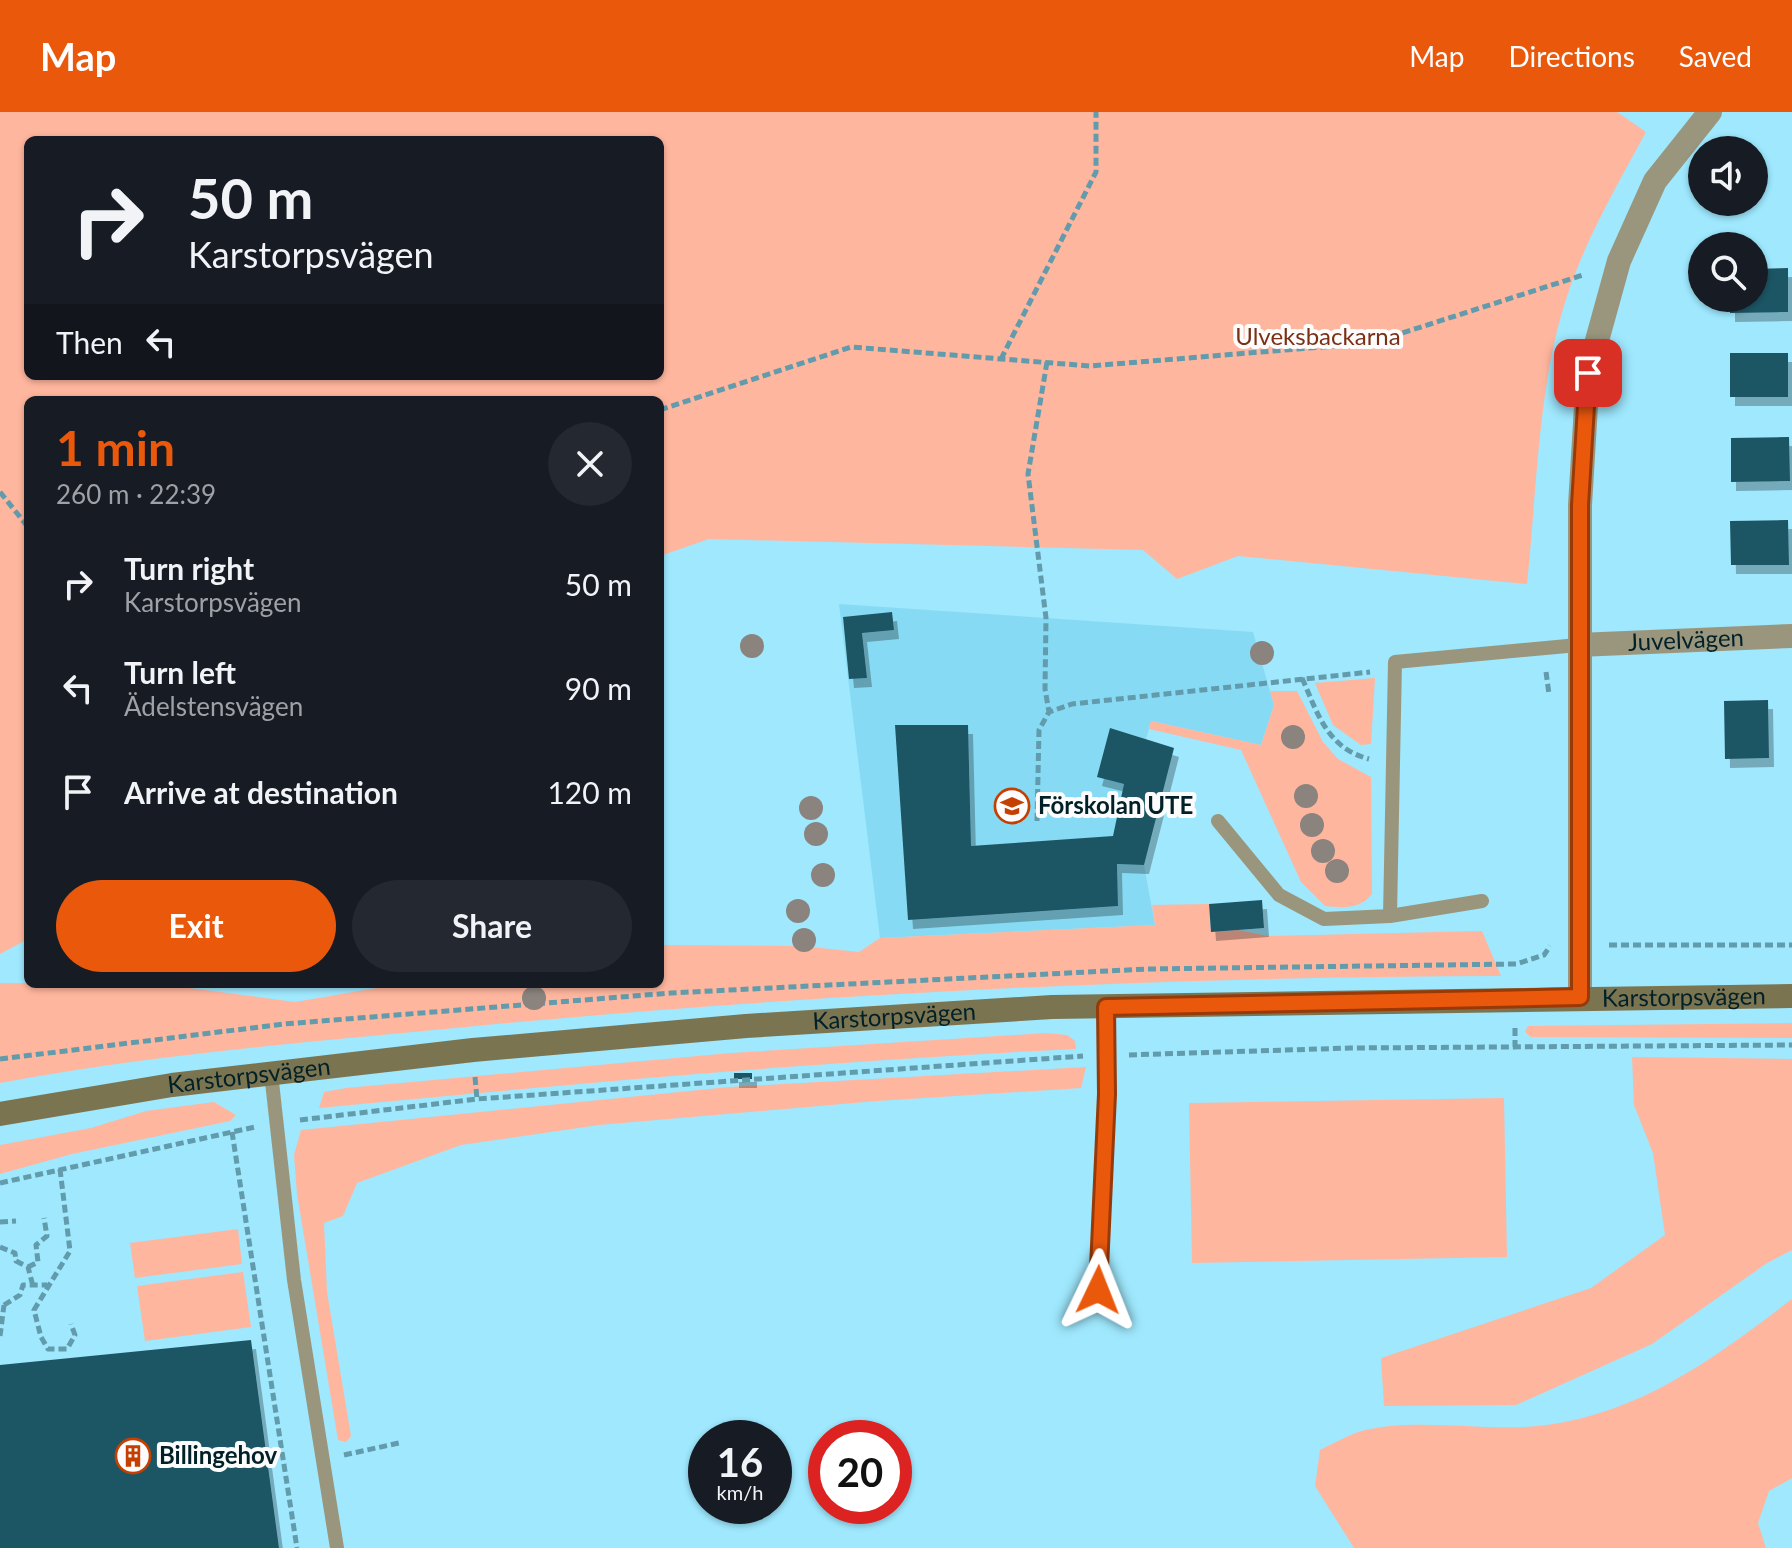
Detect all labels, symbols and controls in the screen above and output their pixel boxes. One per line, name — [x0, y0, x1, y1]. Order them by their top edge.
text: Map — [40, 33, 116, 79]
text: Map — [1409, 39, 1464, 73]
text: Directions — [1508, 39, 1635, 73]
text: Saved — [1679, 39, 1752, 73]
map controls — [1688, 136, 1768, 312]
button: sound — [1688, 136, 1768, 216]
text: 50 m — [188, 164, 313, 231]
icon: right — [56, 168, 160, 272]
text: Karstorpsvägen — [188, 232, 434, 276]
button: search — [1688, 232, 1768, 312]
icon: left — [139, 320, 183, 364]
park label: Ulveksbackarna — [1235, 321, 1401, 350]
text: Then — [56, 324, 123, 360]
pin — [1554, 339, 1622, 407]
icon: arrive — [1566, 351, 1610, 395]
text: 1 min — [56, 419, 175, 476]
button: close — [548, 422, 632, 506]
text: 260 m · 22:39 — [56, 478, 216, 510]
text: Turn right — [124, 550, 254, 586]
icon: right — [56, 562, 100, 606]
text: 50 m — [565, 566, 632, 602]
text: Karstorpsvägen — [124, 586, 301, 618]
street label: Juvelvägen — [1627, 622, 1744, 656]
text: Turn left — [124, 654, 236, 690]
icon: left — [56, 666, 100, 710]
text: 90 m — [565, 670, 632, 706]
text: Ädelstensvägen — [124, 690, 303, 722]
icon: arrive — [56, 770, 100, 814]
text: Arrive at destination — [124, 774, 398, 810]
text: 120 m — [547, 774, 632, 810]
school or university icon: Förskolan UTE — [993, 787, 1031, 825]
place label: Förskolan UTE — [1038, 790, 1193, 819]
button: Exit — [56, 880, 336, 972]
button: Share — [352, 880, 632, 972]
street label: Karstorpsvägen — [1602, 980, 1766, 1012]
street label: Karstorpsvägen — [811, 996, 977, 1035]
street label: Karstorpsvägen — [166, 1051, 332, 1098]
position arrow — [1056, 1248, 1140, 1332]
speed limit sign: 20 — [808, 1420, 912, 1524]
building icon: Billingehov — [114, 1437, 152, 1475]
text: 16 — [717, 1438, 763, 1486]
place label: Billingehov — [159, 1440, 277, 1469]
text: km/h — [717, 1480, 763, 1504]

